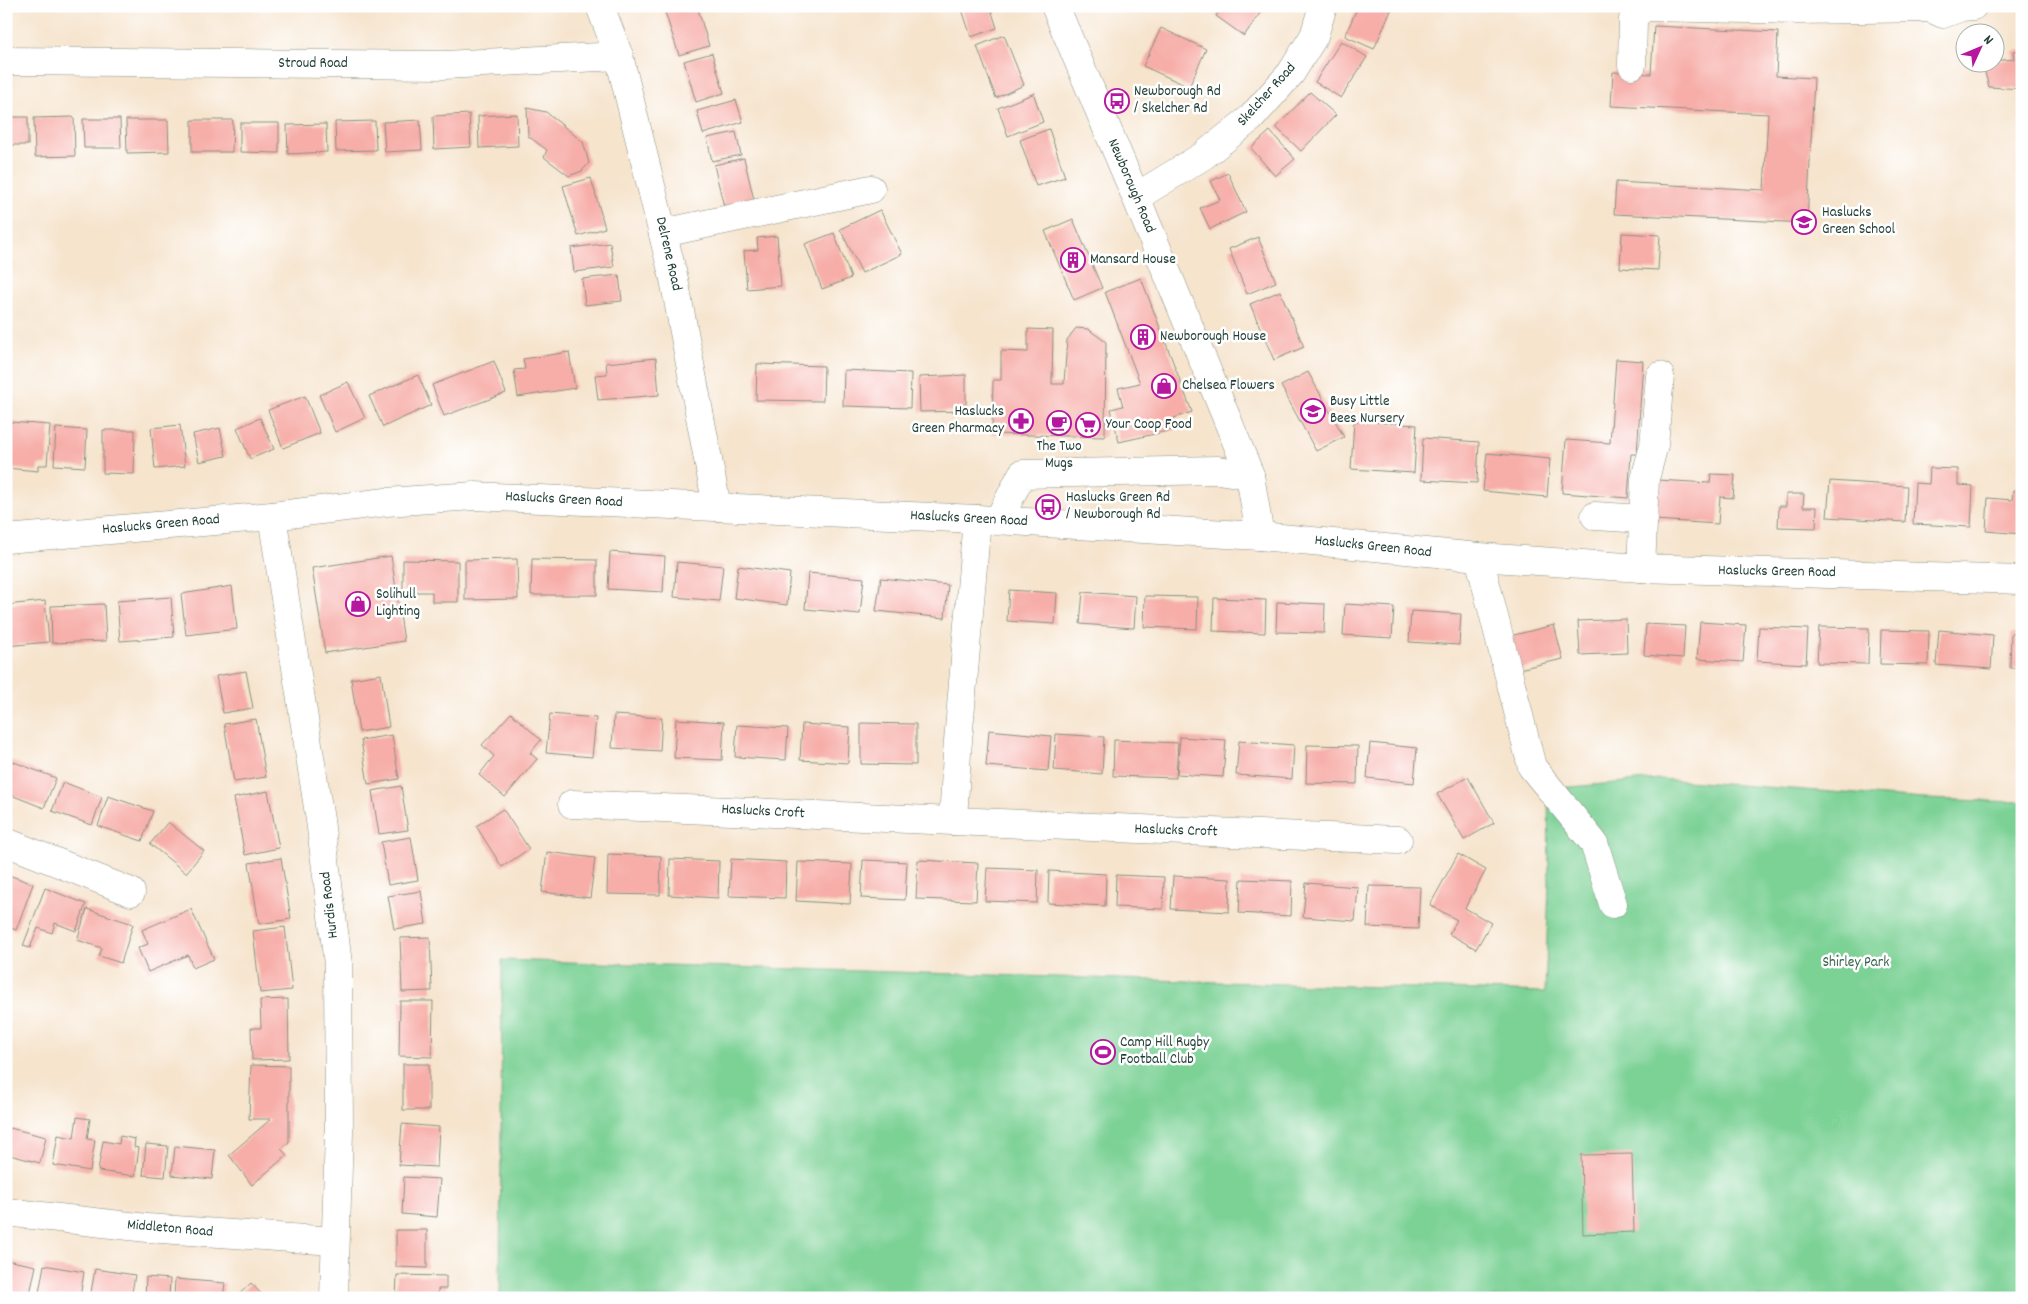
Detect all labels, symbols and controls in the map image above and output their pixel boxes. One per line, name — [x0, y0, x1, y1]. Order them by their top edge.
north arrow — [1956, 22, 2006, 72]
text: N — [1978, 31, 1998, 50]
street label: Stroud Road — [278, 53, 348, 75]
street label: Skelcher Road — [1232, 58, 1302, 132]
place label: Newborough Rd / Skelcher Rd — [1134, 81, 1221, 120]
bus stop icon: Newborough Rd / Skelcher Rd — [1104, 88, 1130, 114]
street label: Newborough Road — [1101, 135, 1161, 237]
place label: Haslucks Green School — [1822, 202, 1896, 241]
school or university icon: Haslucks Green School — [1791, 209, 1817, 235]
street label: Delrene Road — [649, 215, 687, 293]
building icon: Mansard House — [1060, 247, 1086, 273]
place label: Mansard House — [1090, 249, 1176, 271]
building icon: Newborough House — [1130, 324, 1156, 350]
place label: Newborough House — [1160, 326, 1267, 348]
shop icon: Chelsea Flowers — [1151, 373, 1177, 399]
place label: Chelsea Flowers — [1182, 375, 1275, 397]
place label: Busy Little Bees Nursery — [1330, 391, 1405, 430]
school or university icon: Busy Little Bees Nursery — [1300, 398, 1326, 424]
place label: Haslucks Green Pharmacy — [912, 401, 1005, 440]
pharmacy icon: Haslucks Green Pharmacy — [1008, 408, 1034, 434]
cafe icon: The Two Mugs — [1046, 410, 1072, 436]
supermarket icon: Your Coop Food — [1075, 412, 1101, 438]
place label: Your Coop Food — [1106, 414, 1192, 436]
place label: The Two Mugs — [1036, 436, 1082, 475]
street label: Haslucks Green Road — [505, 486, 623, 514]
place label: Haslucks Green Rd / Newborough Rd — [1066, 487, 1170, 526]
bus stop icon: Haslucks Green Rd / Newborough Rd — [1035, 494, 1061, 520]
street label: Haslucks Green Road — [910, 505, 1028, 533]
street label: Haslucks Green Road — [101, 509, 221, 541]
street label: Haslucks Green Road — [1313, 530, 1433, 564]
street label: Haslucks Green Road — [1718, 560, 1836, 584]
place label: Solihull Lighting — [376, 584, 420, 623]
shop icon: Solihull Lighting — [345, 591, 371, 617]
street label: Haslucks Croft — [721, 799, 806, 825]
street label: Haslucks Croft — [1134, 819, 1219, 843]
street label: Hurdis Road — [315, 870, 345, 940]
park label: Shirley Park — [1822, 952, 1890, 974]
place label: Camp Hill Rugby Football Club — [1120, 1032, 1210, 1071]
sports icon: Camp Hill Rugby Football Club — [1090, 1039, 1116, 1065]
street label: Middleton Road — [126, 1214, 214, 1244]

